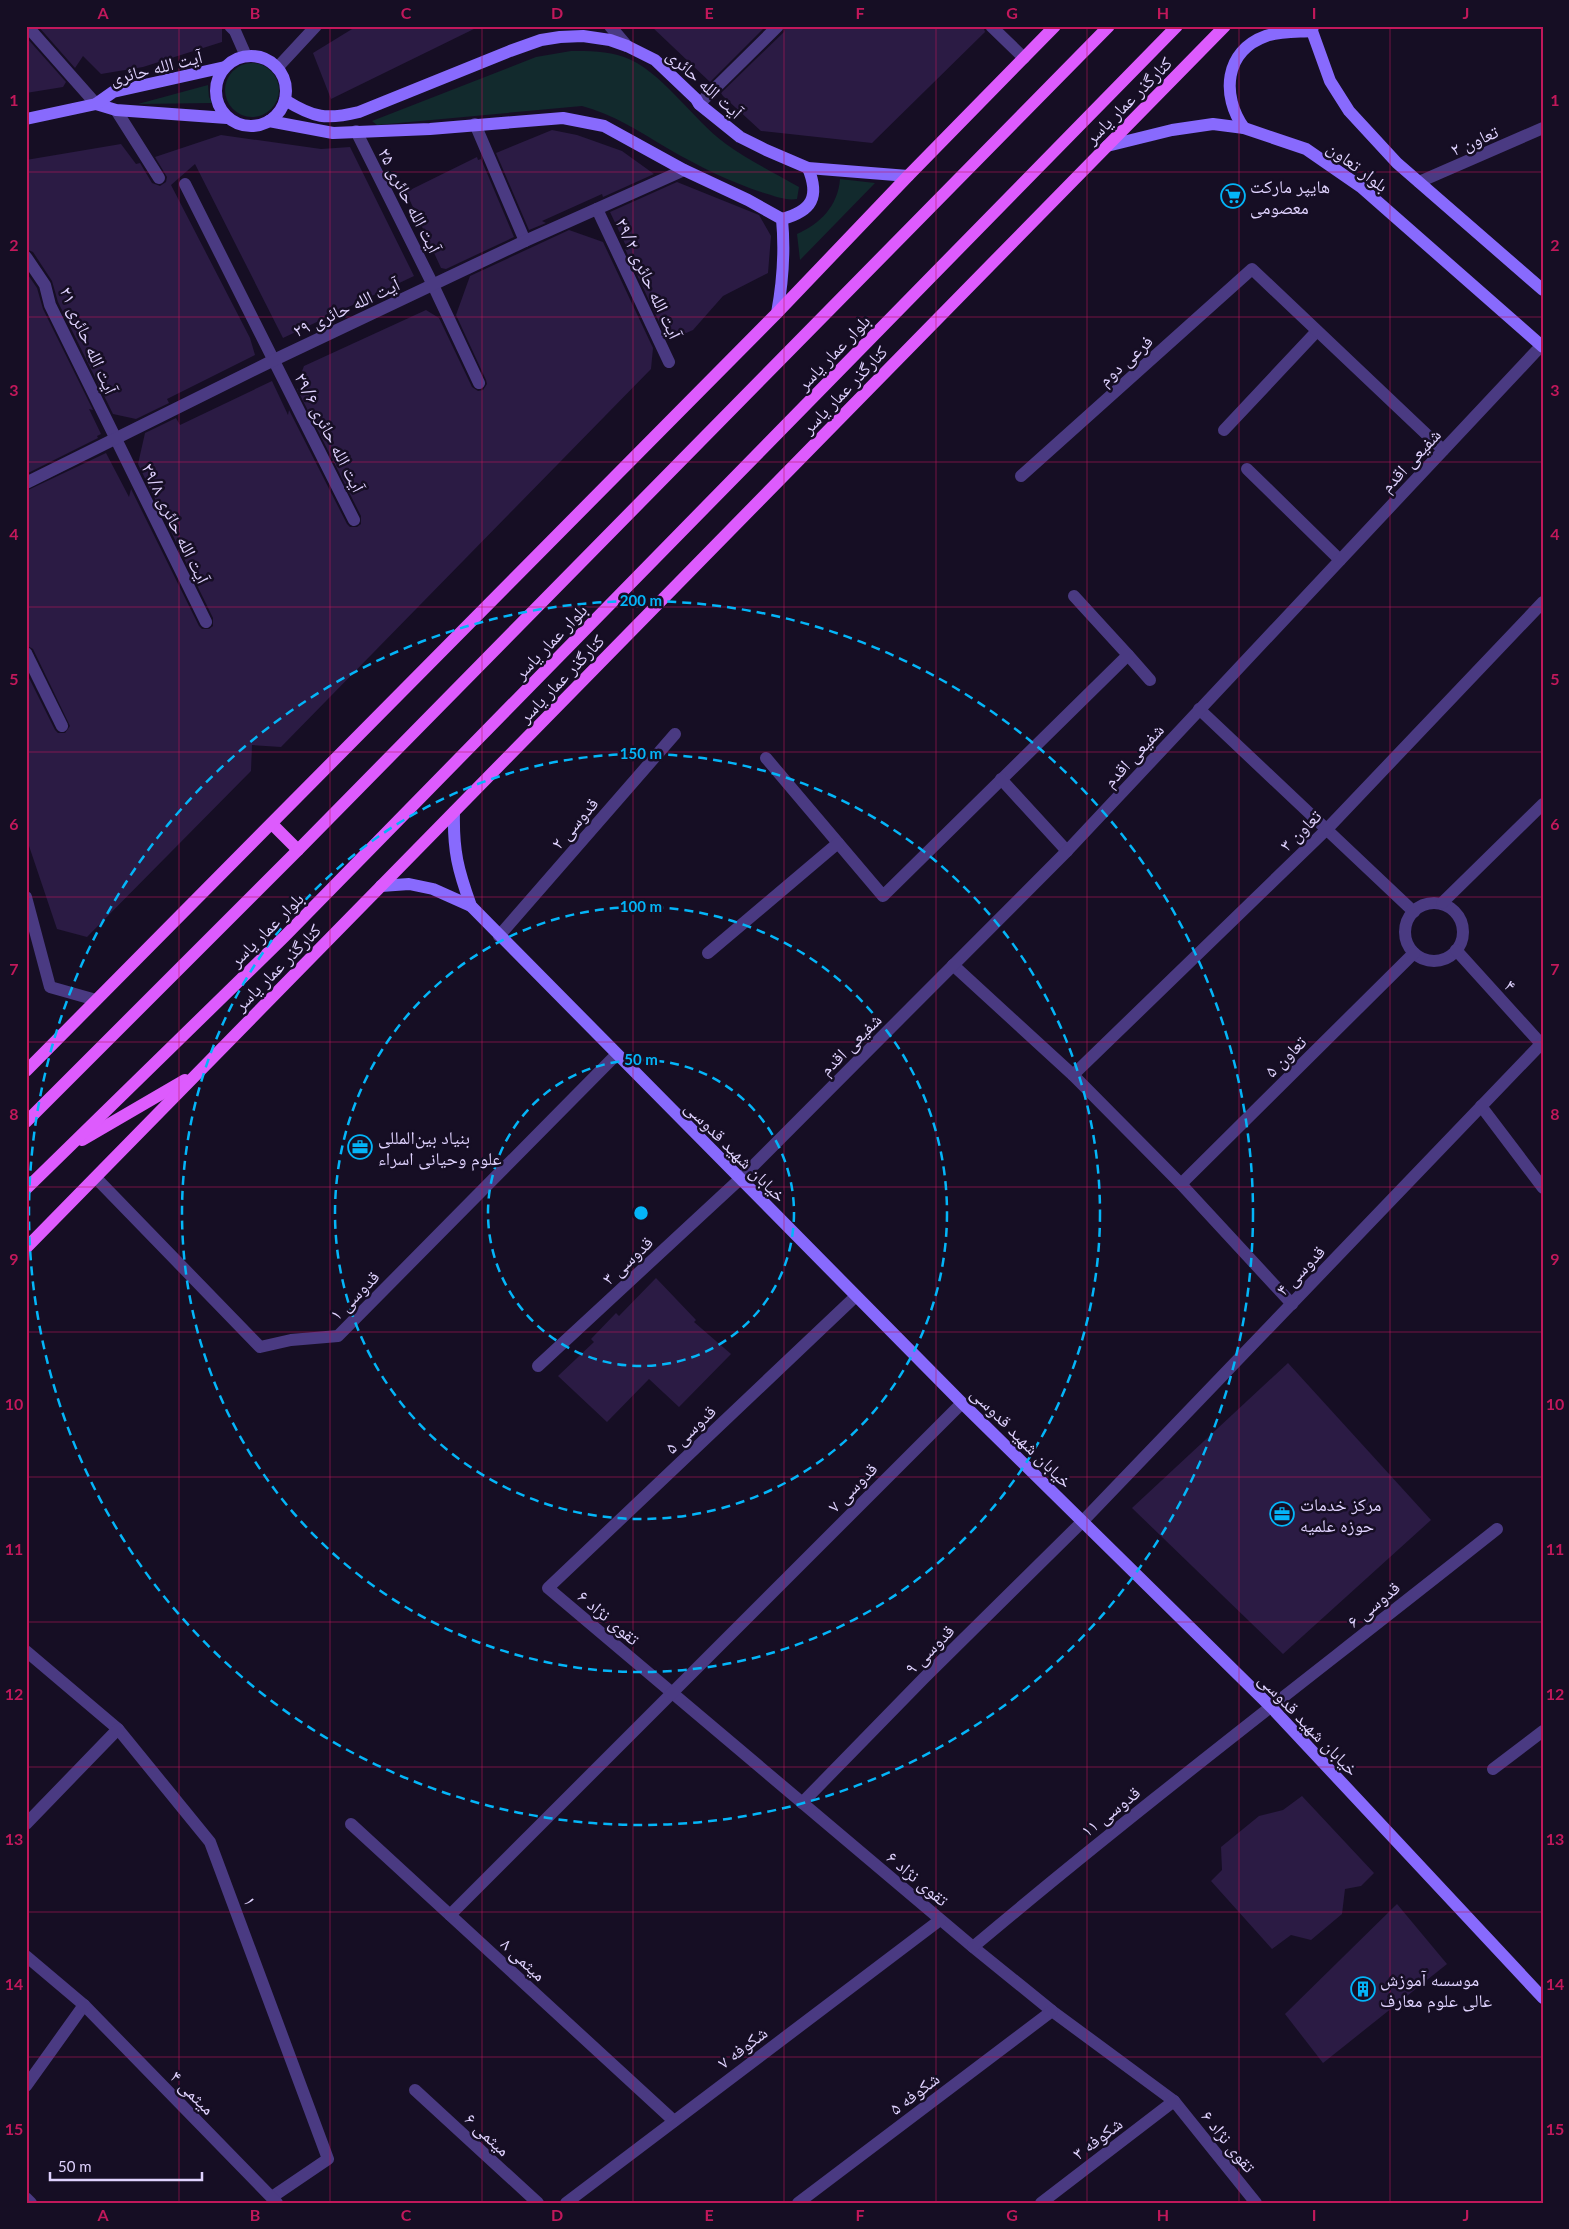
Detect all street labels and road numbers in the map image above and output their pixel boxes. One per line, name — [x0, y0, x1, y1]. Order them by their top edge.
street label: آیت الله حائری — [662, 43, 748, 124]
street label: آیت الله حائری — [108, 45, 205, 90]
street label: کنارگذر عمار یاسر — [1079, 51, 1177, 149]
street label: تعاون ۲ — [1447, 120, 1502, 161]
street label: بلوار تعاون — [1323, 136, 1393, 197]
street label: آیت الله حائری ۲۵ — [373, 144, 446, 257]
street label: آیت الله حائری ۲۹/۲ — [610, 214, 687, 343]
street label: آیت الله حائری ۲۹ — [289, 273, 404, 342]
street label: آیت الله حائری ۲۱ — [55, 283, 123, 398]
street label: بلوار عمار یاسر — [791, 310, 875, 395]
street label: فرعی دوم — [1093, 330, 1158, 392]
street label: کنارگذر عمار یاسر — [796, 340, 892, 439]
street label: آیت الله حائری ۲۹/۶ — [289, 368, 370, 496]
street label: شفیعی اقدم — [1375, 424, 1446, 498]
street label: آیت الله حائری ۲۹/۸ — [136, 459, 215, 588]
street label: بلوار عمار یاسر — [508, 599, 592, 684]
street label: کنارگذر عمار یاسر — [513, 629, 609, 728]
street label: شفیعی اقدم — [1098, 719, 1169, 793]
street label: قدوسی ۲ — [546, 793, 603, 854]
street label: تعاون ۳ — [1275, 805, 1326, 856]
street label: بلوار عمار یاسر — [224, 887, 308, 972]
street label: کنارگذر عمار یاسر — [228, 918, 326, 1016]
street label: ۴ — [1500, 975, 1522, 995]
street label: شفیعی اقدم — [814, 1008, 887, 1081]
street label: تعاون ۵ — [1260, 1031, 1311, 1082]
street label: خیابان شهید قدوسی — [680, 1096, 791, 1207]
street label: قدوسی ۳ — [597, 1231, 658, 1290]
street label: قدوسی ۴ — [1271, 1240, 1330, 1300]
street label: قدوسی ۱ — [325, 1266, 384, 1325]
street label: خیابان شهید قدوسی — [966, 1382, 1077, 1493]
street label: قدوسی ۵ — [660, 1400, 721, 1459]
street label: قدوسی ۷ — [823, 1458, 882, 1517]
street label: قدوسی ۶ — [1342, 1576, 1404, 1633]
street label: تقوی نژاد ۶ — [573, 1585, 644, 1650]
street label: قدوسی ۹ — [900, 1620, 959, 1679]
street label: خیابان شهید قدوسی — [1254, 1668, 1364, 1781]
street label: قدوسی ۱۱ — [1076, 1781, 1145, 1842]
street label: تقوی نژاد ۶ — [882, 1846, 953, 1911]
street label: ۱ — [239, 1893, 263, 1909]
street label: میثمی ۸ — [496, 1933, 551, 1986]
street label: شکوفه ۷ — [713, 2021, 771, 2073]
street label: میثمی ۴ — [166, 2065, 220, 2119]
street label: شکوفه ۵ — [885, 2067, 943, 2119]
street label: تقوی نژاد ۶ — [1196, 2105, 1261, 2177]
street label: میثمی ۶ — [460, 2108, 515, 2161]
street label: شکوفه ۳ — [1068, 2112, 1126, 2164]

